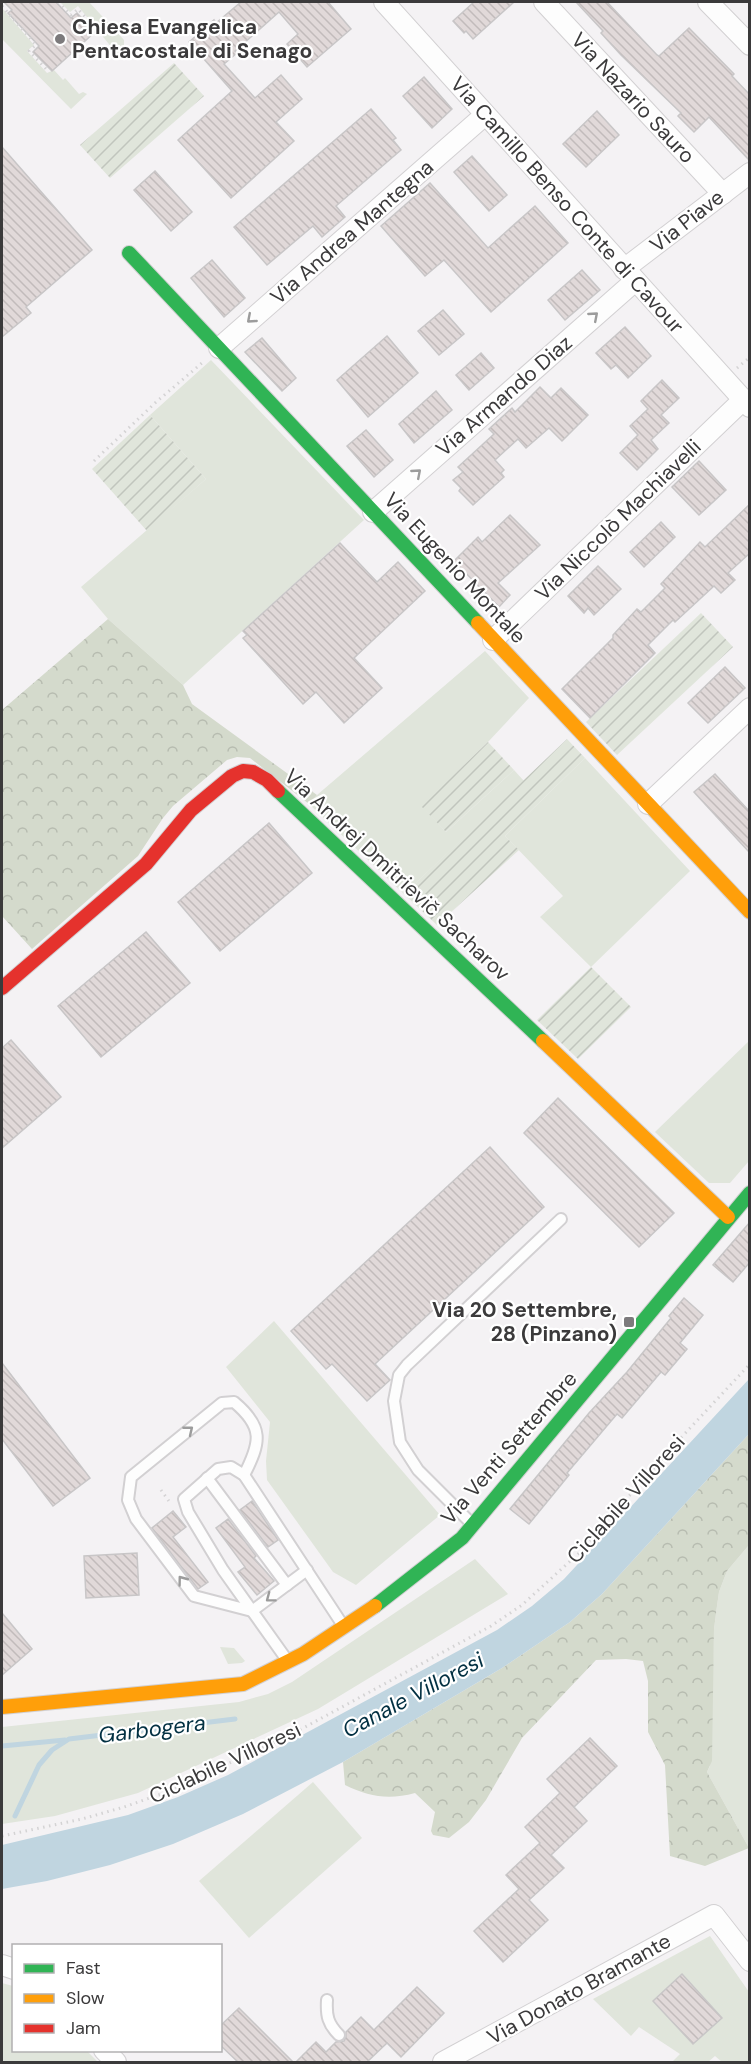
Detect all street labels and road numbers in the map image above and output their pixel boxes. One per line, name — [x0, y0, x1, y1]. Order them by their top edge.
street label: Via Nazario Sauro — [565, 27, 701, 169]
street label: Via Camillo Benso Conte di Cavour — [444, 71, 690, 340]
street label: Via Andrea Mantegna — [264, 153, 440, 311]
street label: Via Piave — [644, 183, 730, 259]
street label: Via Armando Diaz — [430, 329, 578, 463]
street label: Via Niccolò Machiavelli — [529, 433, 707, 607]
street label: Via Eugenio Montale — [378, 486, 532, 650]
street label: Via Andrej Dmitrievič Sacharov — [278, 763, 516, 987]
street label: Via Venti Settembre — [435, 1365, 583, 1531]
street label: Ciclabile Villoresi — [561, 1429, 691, 1569]
street label: Ciclabile Villoresi — [145, 1716, 305, 1810]
street label: Via Donato Bramante — [482, 1927, 676, 2051]

